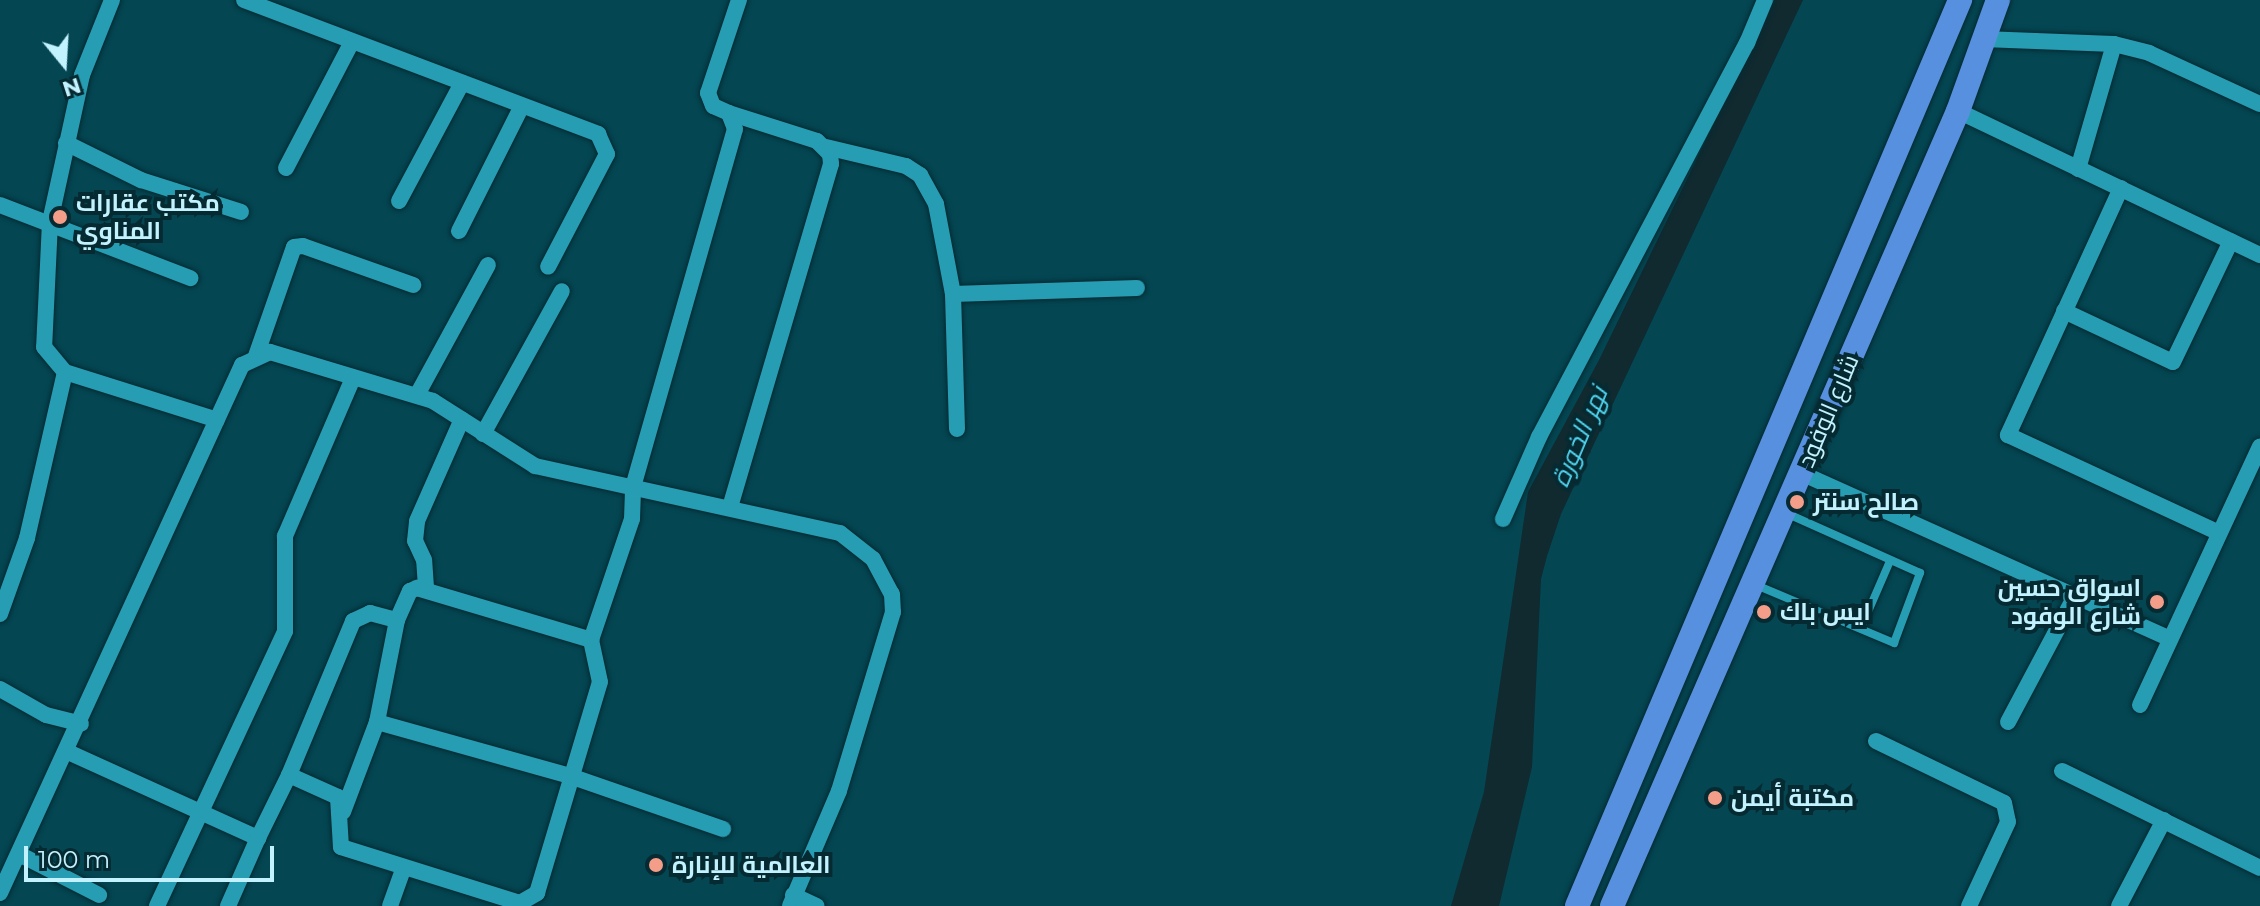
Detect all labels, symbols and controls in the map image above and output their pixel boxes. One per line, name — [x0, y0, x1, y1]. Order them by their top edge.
north arrow — [24, 24, 104, 104]
text: N — [59, 72, 84, 103]
place label: مكتب عقارات المناوي — [76, 189, 220, 245]
marker: مكتب عقارات المناوي — [51, 208, 69, 226]
street label: شارع الوفود — [1791, 350, 1865, 472]
water label: نهر الخورة — [1545, 382, 1615, 492]
place label: صالح سنتر — [1813, 488, 1919, 516]
marker: صالح سنتر — [1788, 493, 1806, 511]
place label: اسواق حسين شارع الوفود — [1998, 574, 2141, 630]
marker: اسواق حسين شارع الوفود — [2148, 593, 2166, 611]
place label: ايس باك — [1780, 598, 1871, 626]
marker: ايس باك — [1755, 603, 1773, 621]
place label: مكتبة أيمن — [1731, 784, 1854, 812]
marker: مكتبة أيمن — [1706, 789, 1724, 807]
scale bar — [28, 830, 278, 880]
text: 100 m — [38, 845, 110, 874]
place label: العالمية للإنارة — [672, 851, 831, 879]
marker: العالمية للإنارة — [647, 856, 665, 874]

